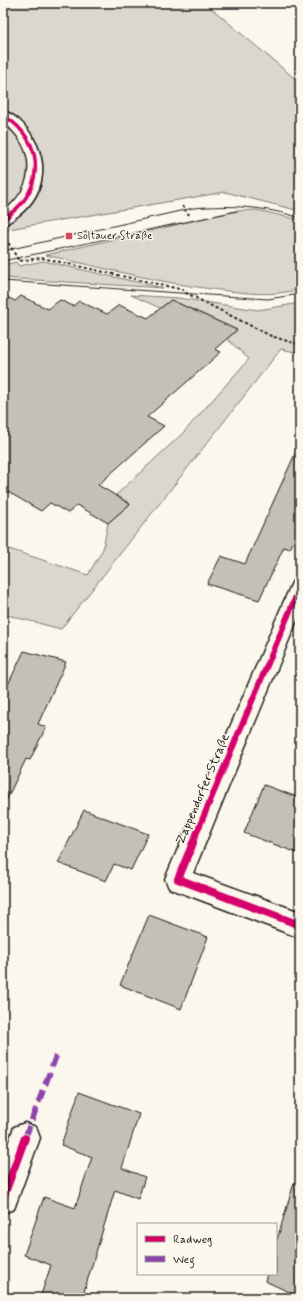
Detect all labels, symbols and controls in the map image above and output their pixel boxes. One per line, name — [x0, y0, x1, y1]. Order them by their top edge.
place label: Soltauer Straße — [77, 229, 153, 243]
marker: Soltauer Straße — [64, 231, 74, 241]
street label: Zappendorfer Straße — [172, 731, 234, 847]
legend — [137, 1223, 277, 1275]
text: Radweg — [173, 1232, 212, 1248]
text: Weg — [173, 1252, 195, 1269]

